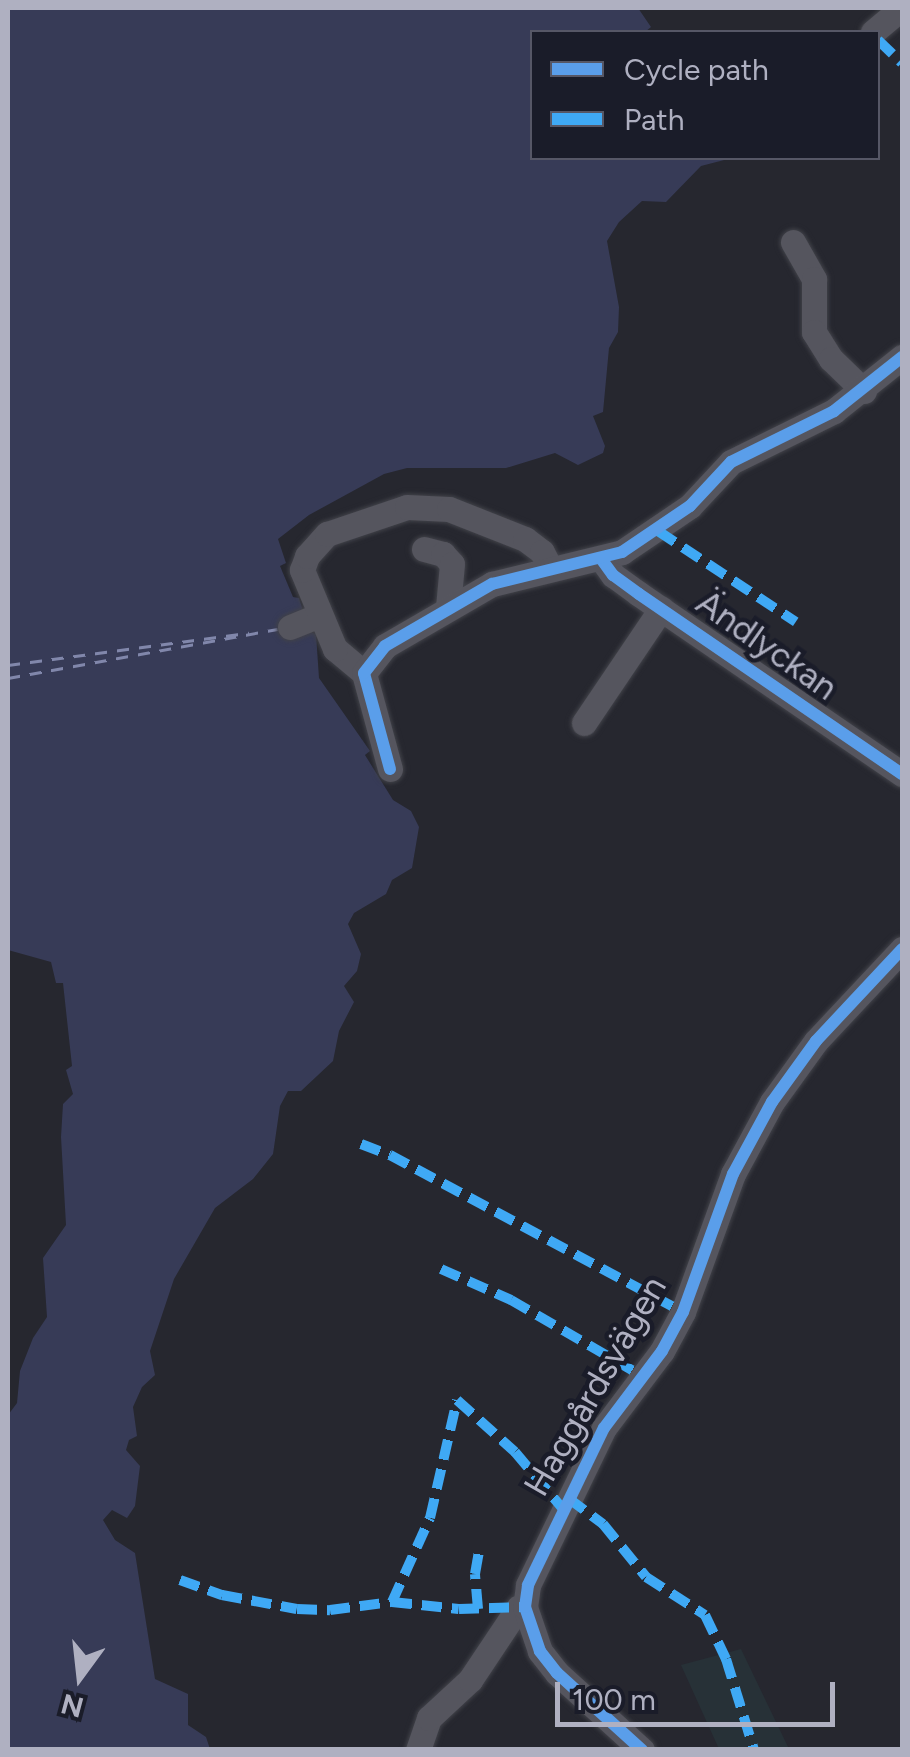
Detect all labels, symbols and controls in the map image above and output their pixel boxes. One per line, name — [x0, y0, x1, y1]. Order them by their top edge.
legend — [530, 30, 880, 160]
text: Cycle path — [624, 51, 769, 88]
text: Path — [624, 101, 684, 138]
street label: Ändlyckan — [688, 581, 846, 709]
street label: Haggårdsvägen — [515, 1269, 675, 1503]
north arrow — [30, 1627, 130, 1727]
scale bar — [560, 1662, 840, 1724]
text: 100 m — [572, 1681, 656, 1718]
text: N — [57, 1687, 87, 1725]

